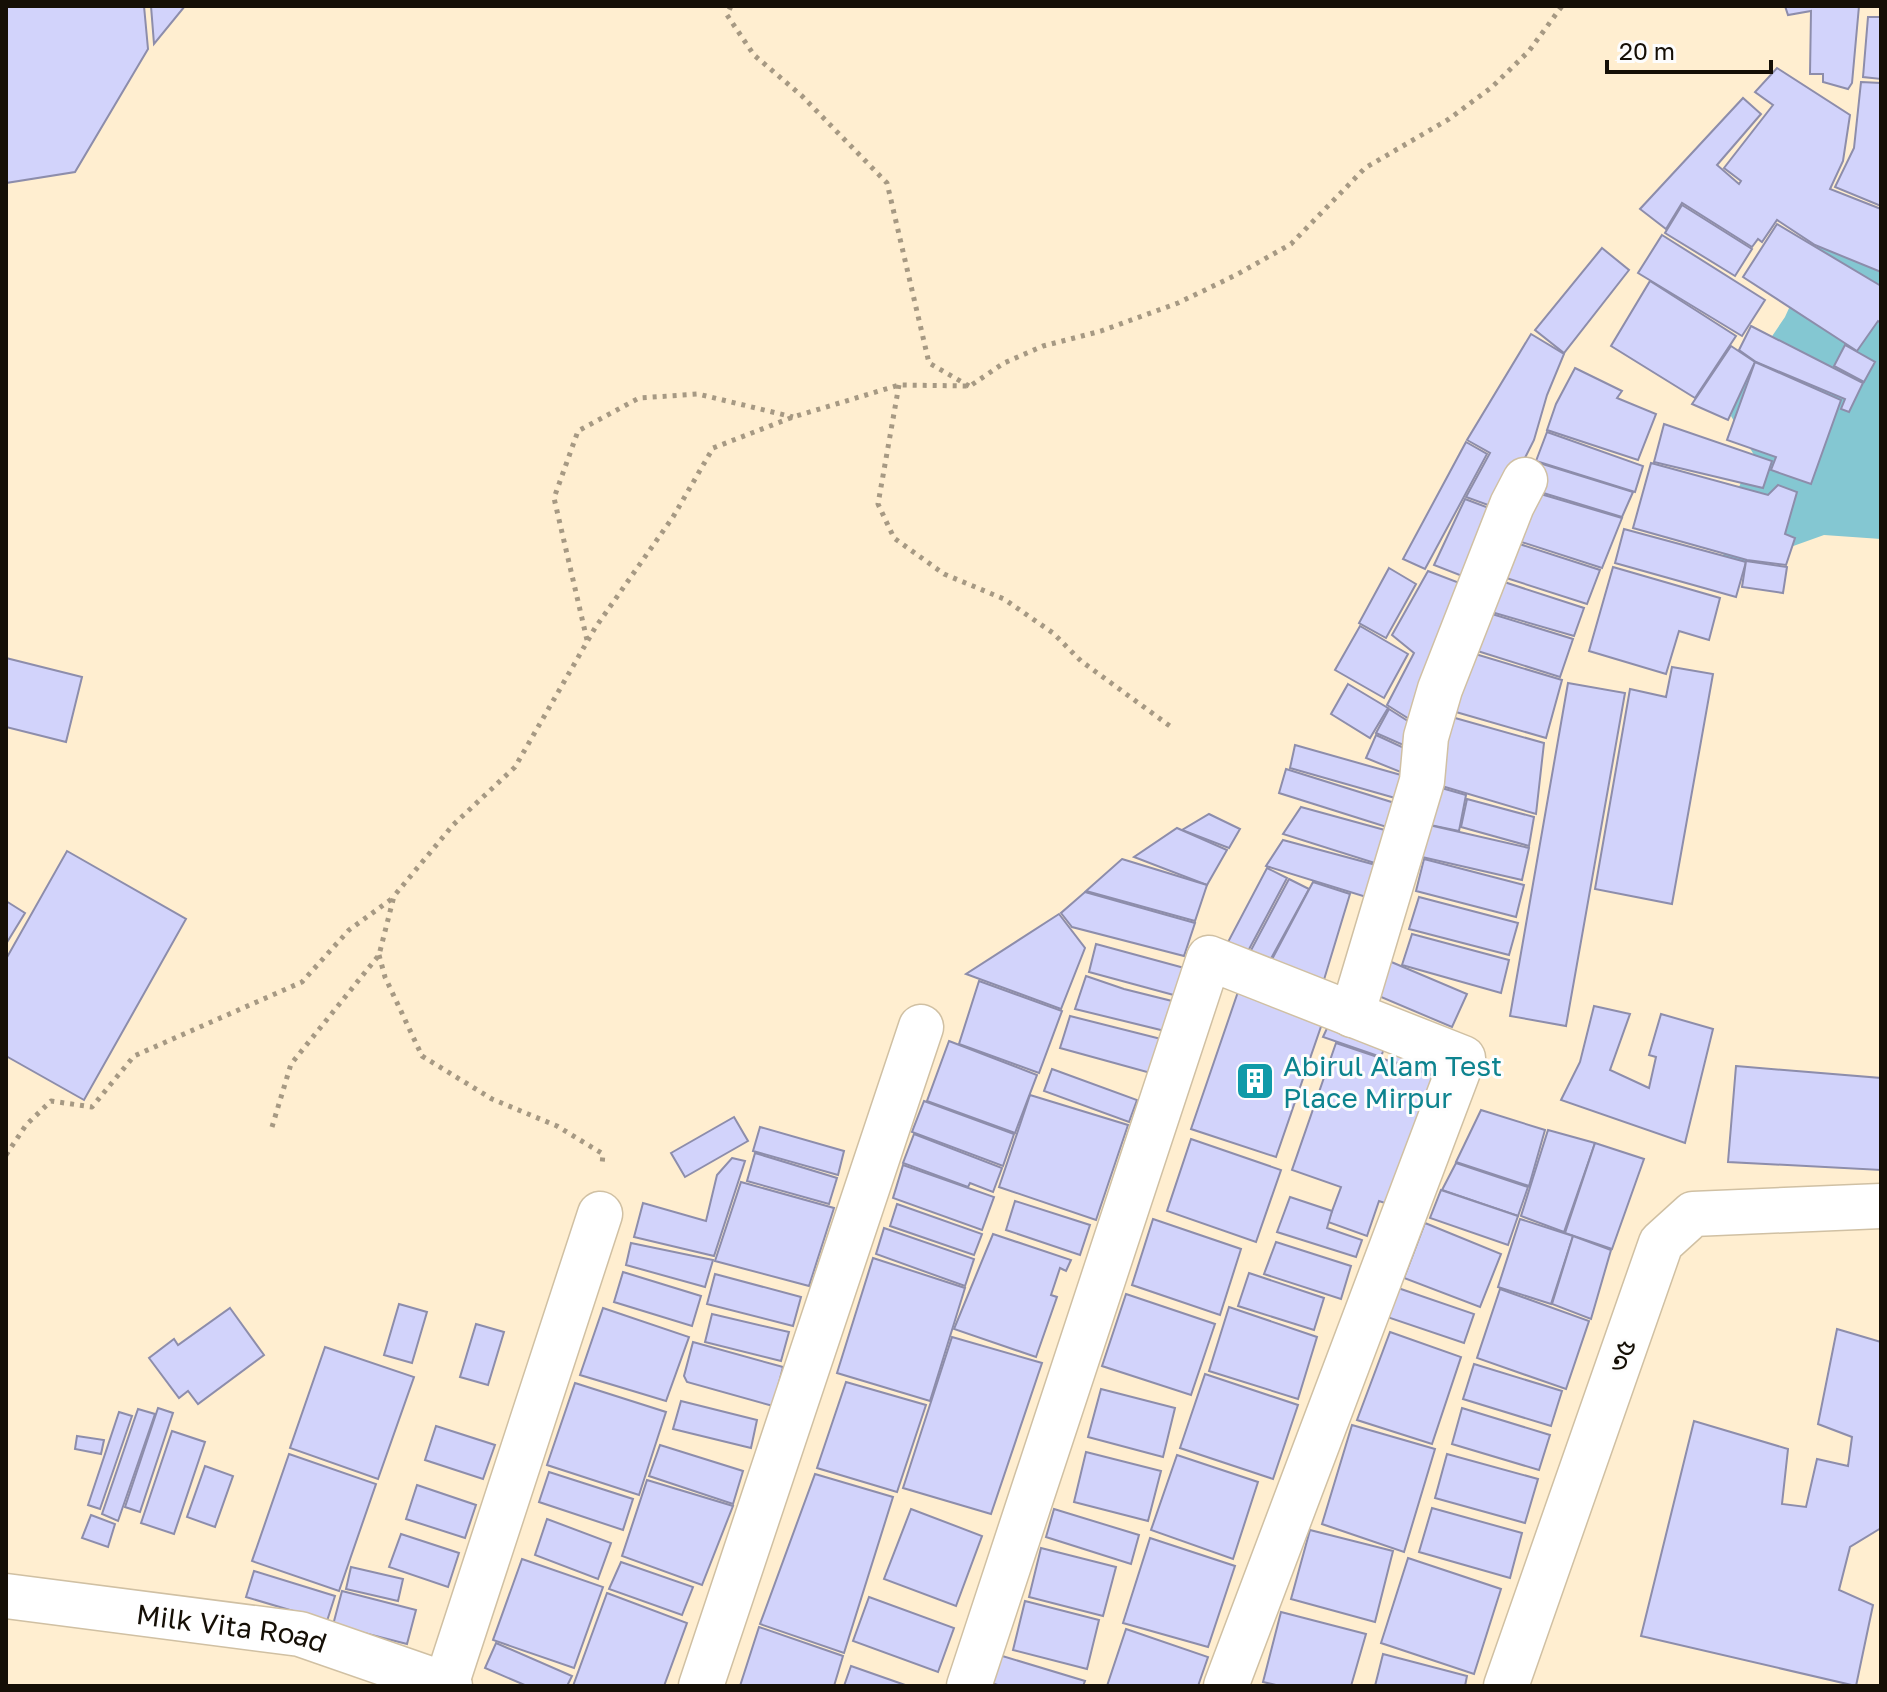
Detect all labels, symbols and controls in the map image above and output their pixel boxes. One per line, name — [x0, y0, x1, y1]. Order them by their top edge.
scale bar — [1607, 24, 1771, 74]
text: 20 m — [1619, 36, 1675, 65]
place label: Abirul Alam Test Place Mirpur — [1283, 1049, 1502, 1114]
building icon: Abirul Alam Test Place Mirpur — [1234, 1060, 1276, 1102]
street label: ৩৫ — [1600, 1334, 1642, 1376]
street label: Milk Vita Road — [135, 1597, 332, 1659]

